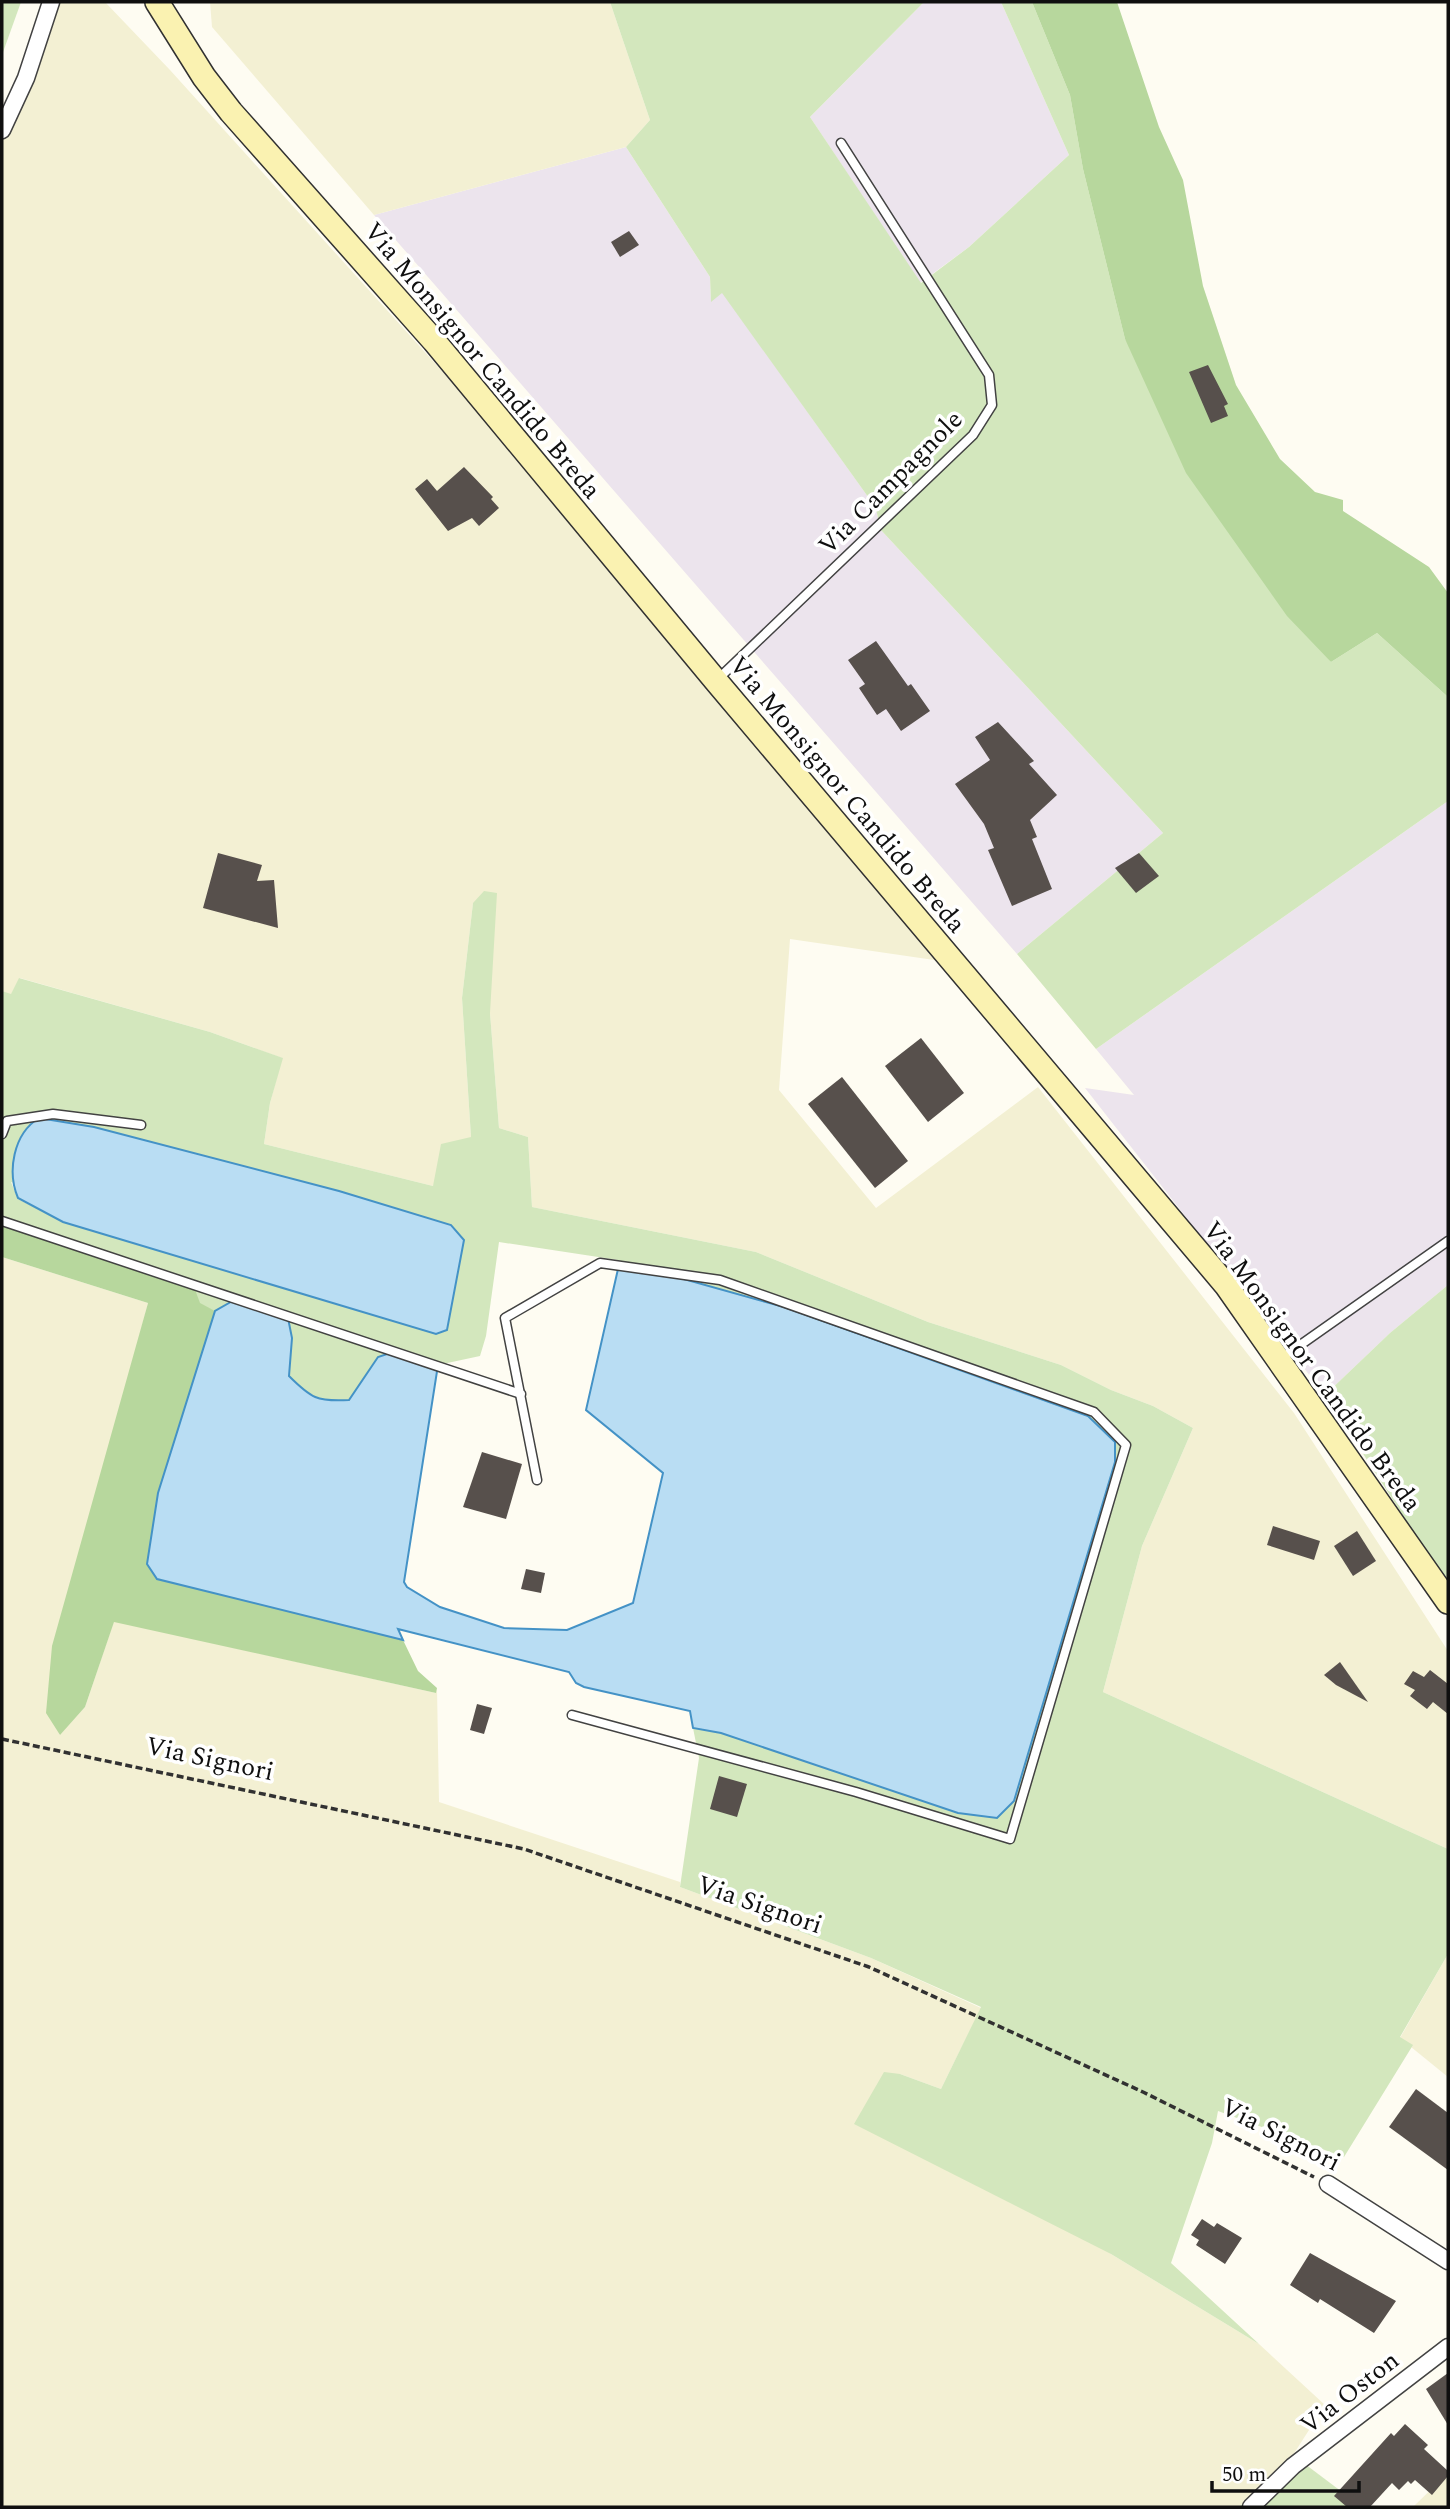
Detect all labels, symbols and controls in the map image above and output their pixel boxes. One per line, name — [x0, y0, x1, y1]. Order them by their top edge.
street label: Via Monsignor Candido Breda — [354, 213, 611, 508]
street label: Via Campagnole — [809, 401, 972, 564]
street label: Via Monsignor Candido Breda — [719, 647, 976, 942]
street label: Via Monsignor Candido Breda — [1193, 1213, 1432, 1521]
street label: Via Signori — [142, 1726, 278, 1792]
street label: Via Signori — [692, 1865, 828, 1945]
street label: Via Signori — [1214, 2088, 1348, 2182]
street label: Via Oston — [1291, 2341, 1408, 2445]
scale bar — [1212, 2450, 1359, 2494]
text: 50 m — [1222, 2459, 1266, 2491]

